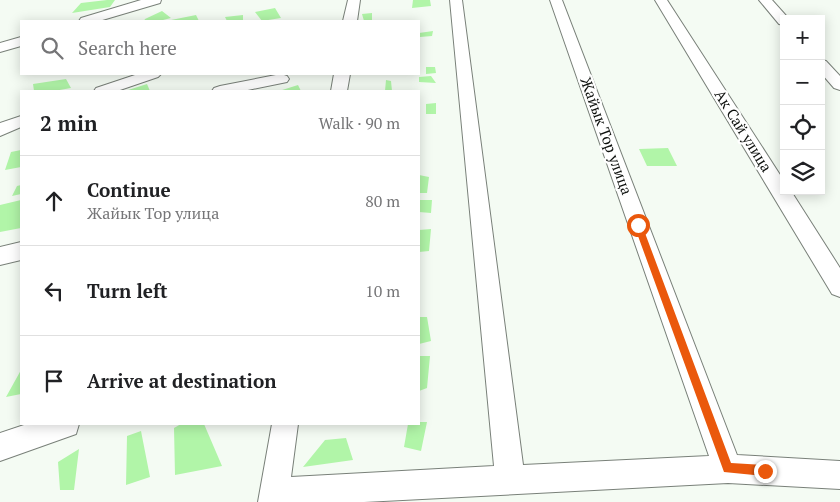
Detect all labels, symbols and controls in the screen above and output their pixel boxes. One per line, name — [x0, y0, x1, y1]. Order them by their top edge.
map controls — [780, 15, 825, 195]
button: + — [780, 15, 825, 60]
search box — [20, 20, 420, 75]
icon: search — [38, 34, 66, 62]
text: Search here — [78, 35, 177, 60]
button: − — [780, 60, 825, 105]
street label: Жайык Тор улица — [576, 74, 638, 198]
street label: Ак Сай улица — [711, 86, 777, 176]
button: locate — [780, 105, 825, 150]
text: 2 min — [40, 109, 97, 137]
text: Walk · 90 m — [319, 112, 400, 134]
button: layers — [780, 150, 825, 195]
text: Continue — [87, 177, 171, 202]
icon: ahead — [40, 187, 68, 215]
text: 80 m — [365, 190, 400, 212]
text: Жайык Тор улица — [87, 202, 219, 224]
route start — [627, 214, 650, 237]
icon: left — [40, 277, 68, 305]
text: Turn left — [87, 278, 168, 303]
text: 10 m — [365, 280, 400, 302]
icon: arrive — [40, 367, 68, 395]
text: Arrive at destination — [87, 368, 276, 393]
route end — [754, 460, 777, 483]

